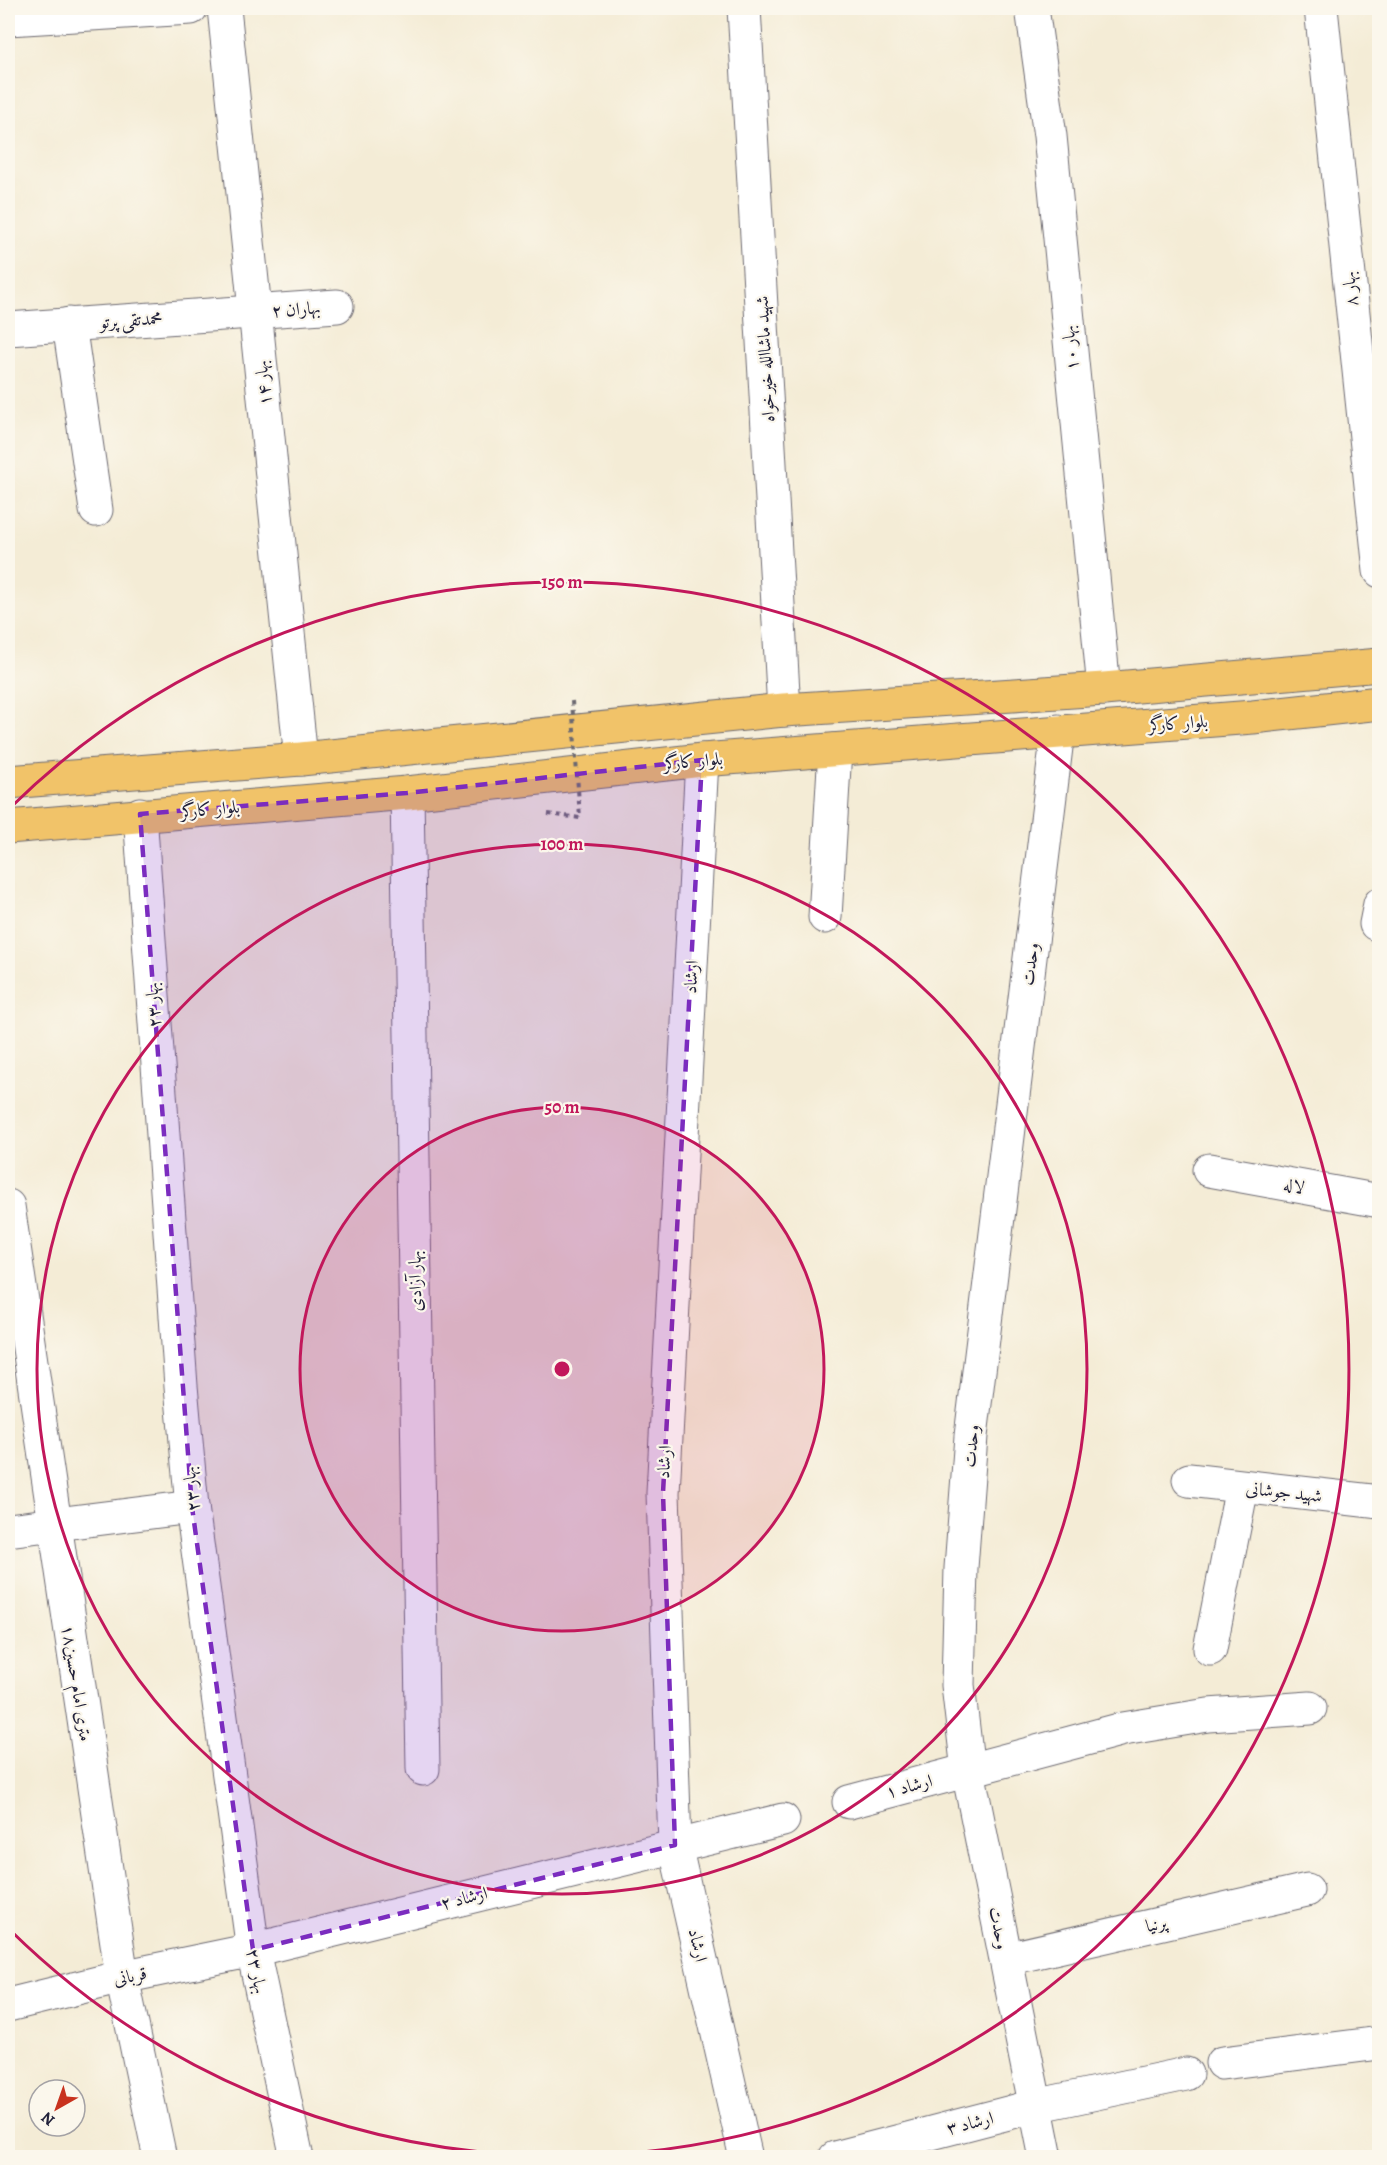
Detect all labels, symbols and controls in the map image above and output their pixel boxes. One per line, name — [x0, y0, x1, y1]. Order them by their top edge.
street label: بهار ۸ — [1336, 270, 1364, 308]
street label: بهاران ۲ — [271, 295, 321, 323]
street label: شهید ماشاالله خیرخواه — [750, 295, 780, 423]
street label: محمدتقی پرتو — [97, 306, 163, 335]
street label: بهار ۱۰ — [1056, 324, 1084, 372]
street label: بهار ۱۴ — [249, 359, 277, 407]
text: 150 m — [541, 570, 583, 594]
street label: بلوار کارگر — [1146, 709, 1208, 737]
street label: بلوار کارگر — [660, 746, 724, 776]
street label: بلوار کارگر — [177, 794, 241, 824]
text: 100 m — [541, 832, 583, 856]
street label: وحدت — [1015, 941, 1045, 987]
street label: ارشاد — [678, 960, 704, 994]
street label: بهار ۲۳ — [139, 981, 167, 1029]
text: 50 m — [545, 1095, 579, 1119]
street label: لاله — [1281, 1172, 1307, 1200]
street label: بهار آزادی — [402, 1250, 428, 1312]
centre of rings — [552, 1359, 572, 1379]
street label: وحدت — [957, 1423, 985, 1469]
street label: ارشاد — [651, 1445, 677, 1479]
street label: بهار ۲۳ — [177, 1465, 205, 1513]
street label: شهید جوشانی — [1245, 1476, 1323, 1508]
street label: ۱۸متری امام حسین — [52, 1623, 98, 1744]
street label: ارشاد ۱ — [883, 1768, 935, 1804]
street label: ارشاد ۲ — [438, 1881, 490, 1915]
street label: وحدت — [983, 1904, 1015, 1952]
street label: پرنیا — [1143, 1910, 1171, 1938]
street label: ارشاد — [683, 1926, 713, 1964]
street label: بهار ۲۳ — [241, 1946, 273, 1996]
street label: قربانی — [111, 1961, 149, 1991]
north arrow — [27, 2078, 87, 2138]
text: N — [36, 2106, 60, 2131]
street label: ارشاد ۳ — [944, 2106, 996, 2140]

